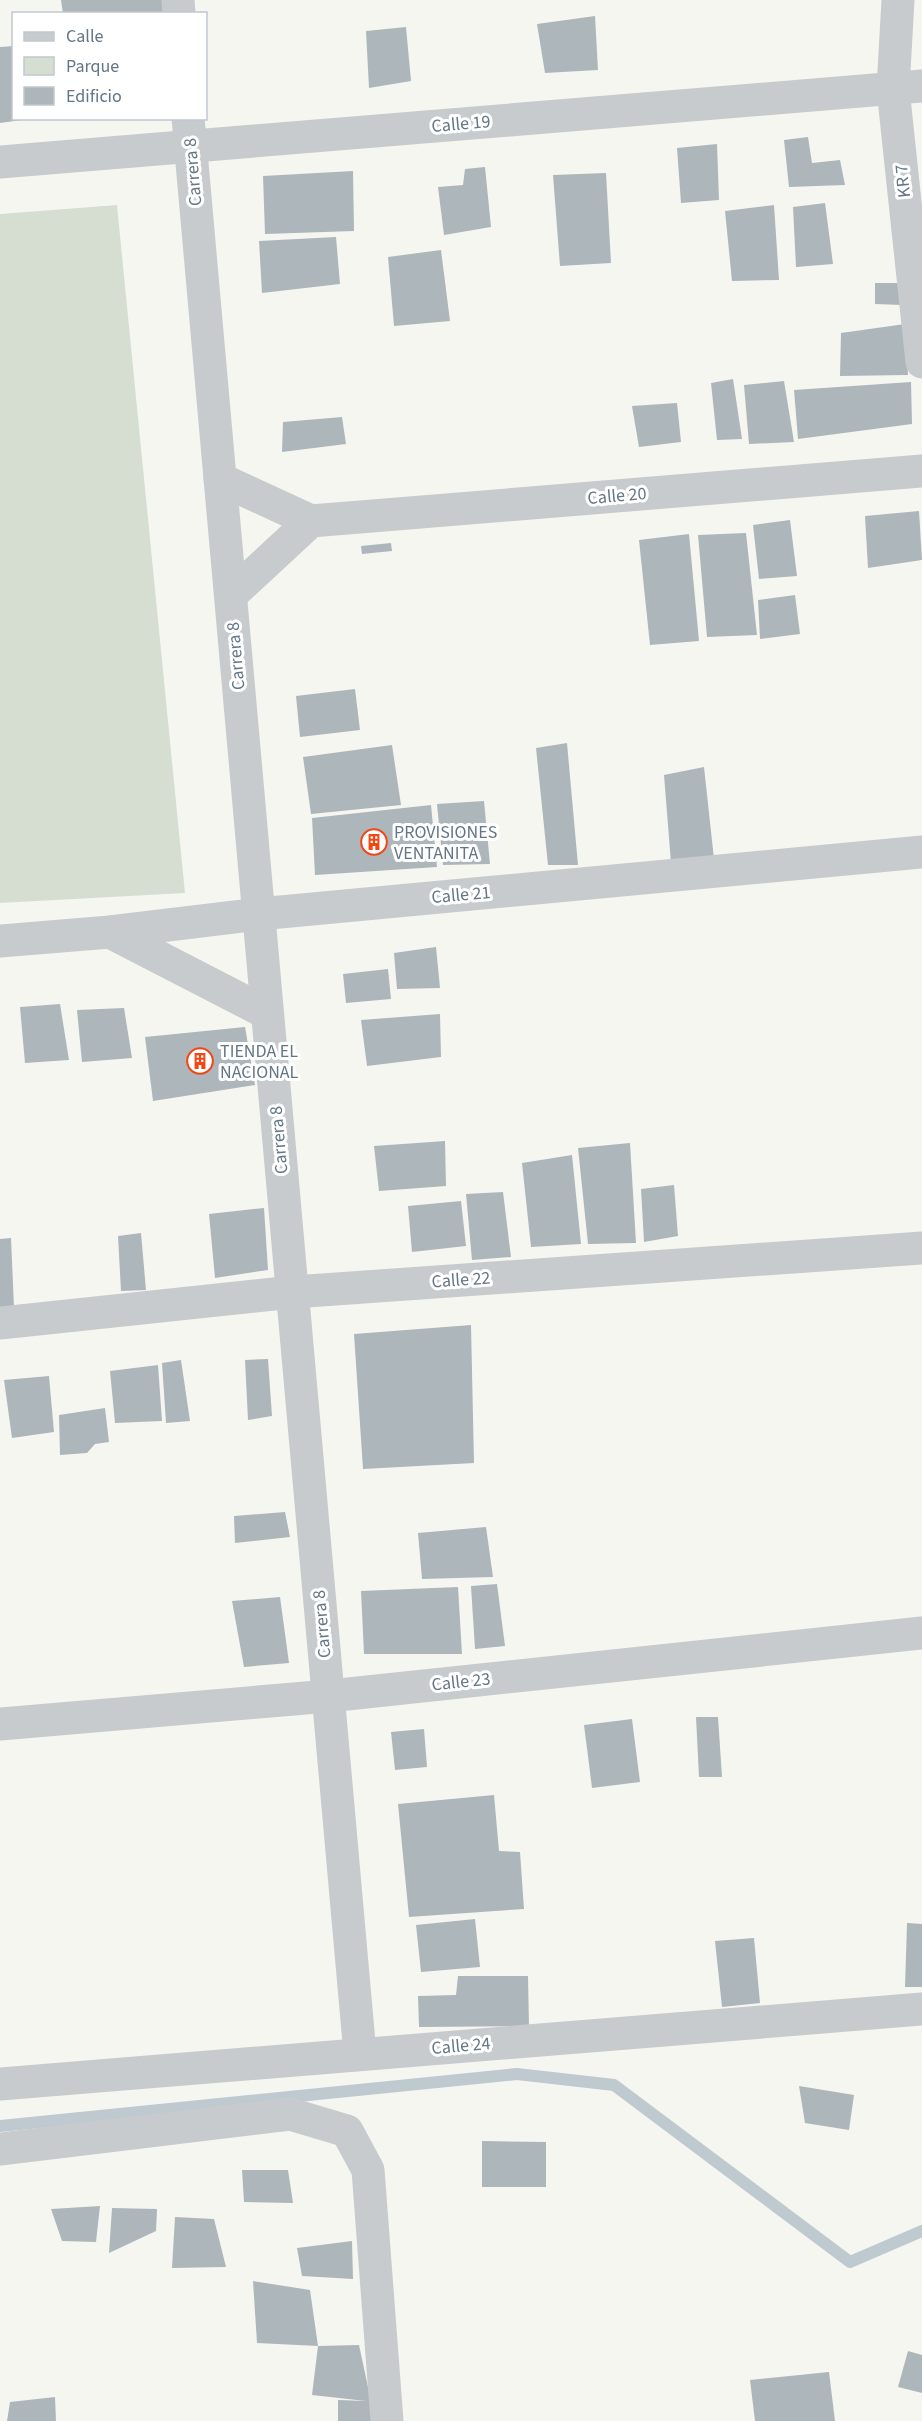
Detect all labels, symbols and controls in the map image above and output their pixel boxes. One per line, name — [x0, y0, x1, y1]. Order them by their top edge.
legend — [12, 12, 207, 120]
text: Calle — [66, 24, 104, 49]
text: Parque — [66, 54, 119, 79]
text: Edificio — [66, 84, 122, 109]
street label: Calle 19 — [431, 109, 492, 139]
street label: Carrera 8 — [178, 137, 208, 207]
street label: KR 7 — [889, 163, 917, 199]
street label: Calle 20 — [587, 481, 648, 511]
street label: Carrera 8 — [221, 621, 251, 691]
place label: PROVISIONES VENTANITA — [394, 820, 497, 866]
building icon: PROVISIONES VENTANITA — [359, 827, 389, 857]
street label: Calle 21 — [431, 880, 491, 910]
place label: TIENDA EL NACIONAL — [220, 1039, 299, 1085]
building icon: TIENDA EL NACIONAL — [185, 1046, 215, 1076]
street label: Carrera 8 — [264, 1105, 294, 1175]
street label: Calle 22 — [431, 1265, 491, 1295]
street label: Carrera 8 — [307, 1589, 337, 1659]
street label: Calle 23 — [430, 1666, 492, 1698]
street label: Calle 24 — [431, 2031, 492, 2061]

